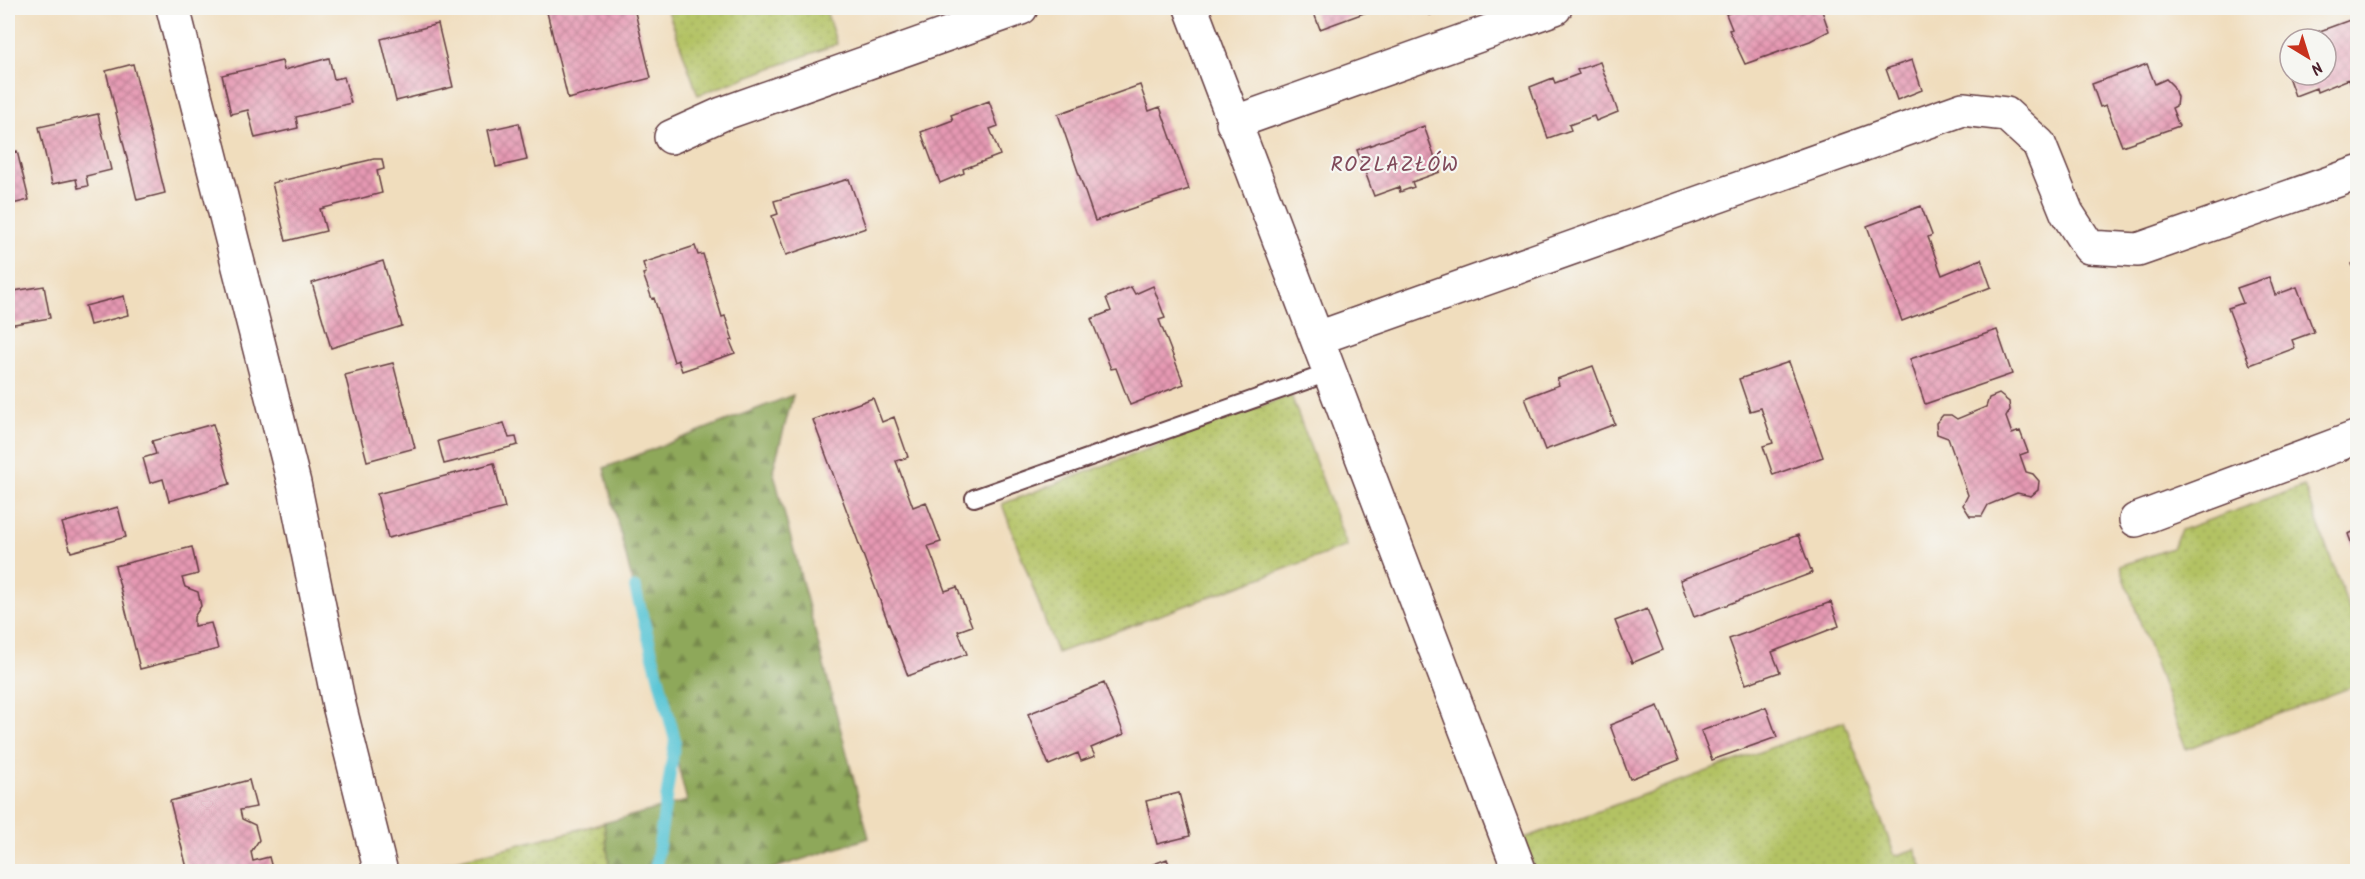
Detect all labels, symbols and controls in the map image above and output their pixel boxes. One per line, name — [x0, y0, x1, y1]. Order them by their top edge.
north arrow — [2278, 27, 2338, 87]
text: N — [2305, 55, 2328, 81]
district label: ROZLAZŁÓW — [1331, 149, 1460, 182]

